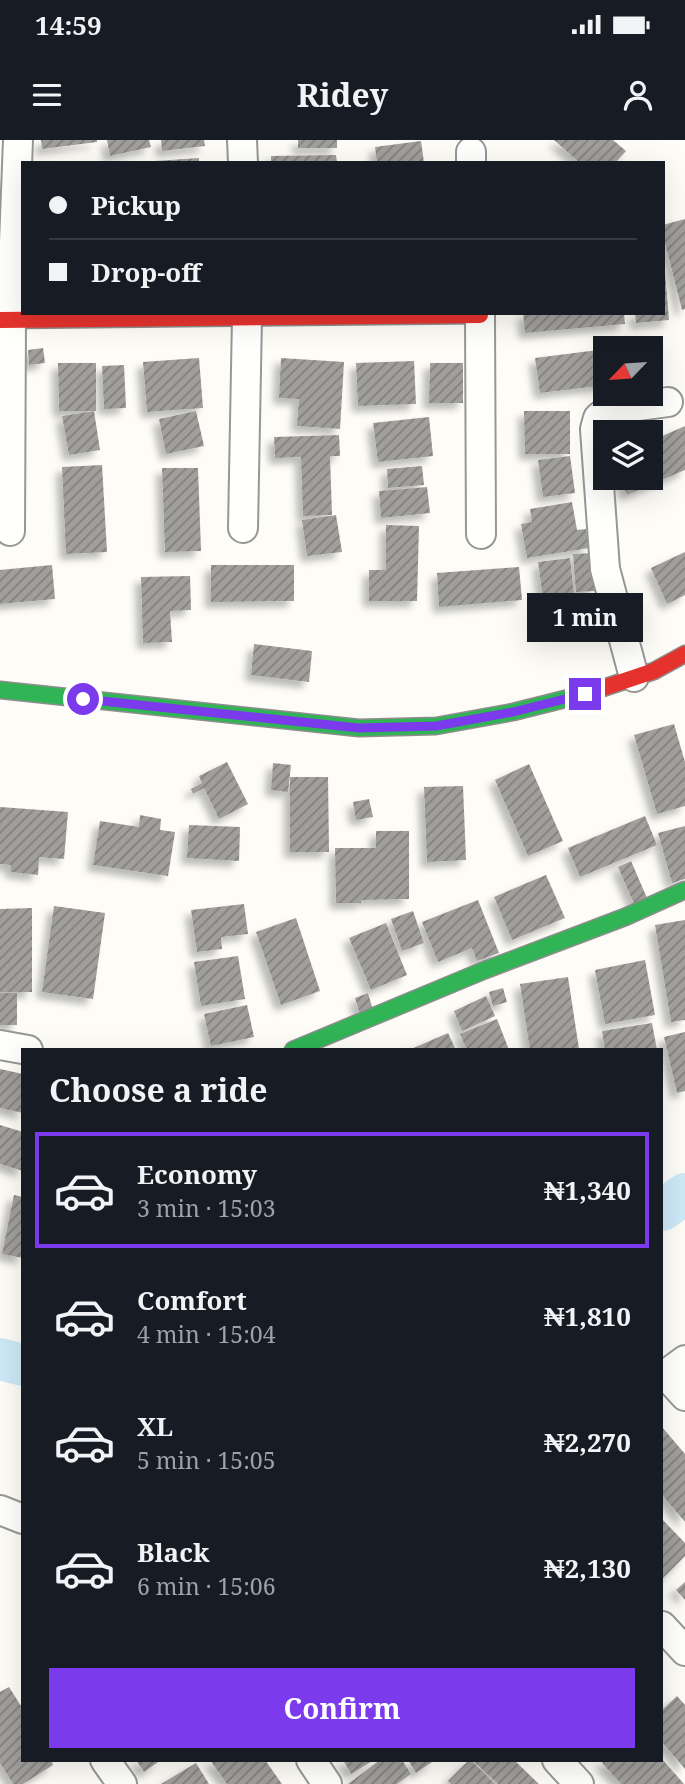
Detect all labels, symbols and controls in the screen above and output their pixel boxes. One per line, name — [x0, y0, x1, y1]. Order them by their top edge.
text: 14:59 — [35, 7, 102, 43]
text: Ridey — [297, 73, 388, 116]
icon: menu — [28, 76, 66, 114]
icon: person — [619, 76, 657, 114]
text: Pickup — [91, 187, 181, 223]
text: Drop-off — [91, 254, 201, 290]
north arrow — [593, 336, 663, 406]
map controls — [593, 336, 663, 490]
button: layers — [593, 420, 663, 490]
callout: 1 min — [527, 592, 643, 642]
text: 1 min — [552, 601, 618, 633]
route end — [569, 678, 601, 710]
route start — [67, 683, 99, 715]
text: Choose a ride — [49, 1068, 268, 1111]
text: Economy — [137, 1156, 257, 1192]
icon: car — [53, 1159, 116, 1222]
text: ₦1,340 — [544, 1172, 631, 1208]
text: 3 min · 15:03 — [137, 1192, 275, 1224]
text: Comfort — [137, 1282, 247, 1318]
icon: car — [53, 1285, 116, 1348]
text: ₦1,810 — [544, 1298, 631, 1334]
text: 4 min · 15:04 — [137, 1318, 275, 1350]
text: XL — [137, 1408, 173, 1444]
icon: car — [53, 1411, 116, 1474]
text: ₦2,270 — [544, 1424, 631, 1460]
text: 5 min · 15:05 — [137, 1444, 275, 1476]
text: Black — [137, 1534, 210, 1570]
icon: car — [53, 1537, 116, 1600]
text: ₦2,130 — [544, 1550, 631, 1586]
text: 6 min · 15:06 — [137, 1570, 275, 1602]
button: Confirm — [49, 1668, 635, 1748]

